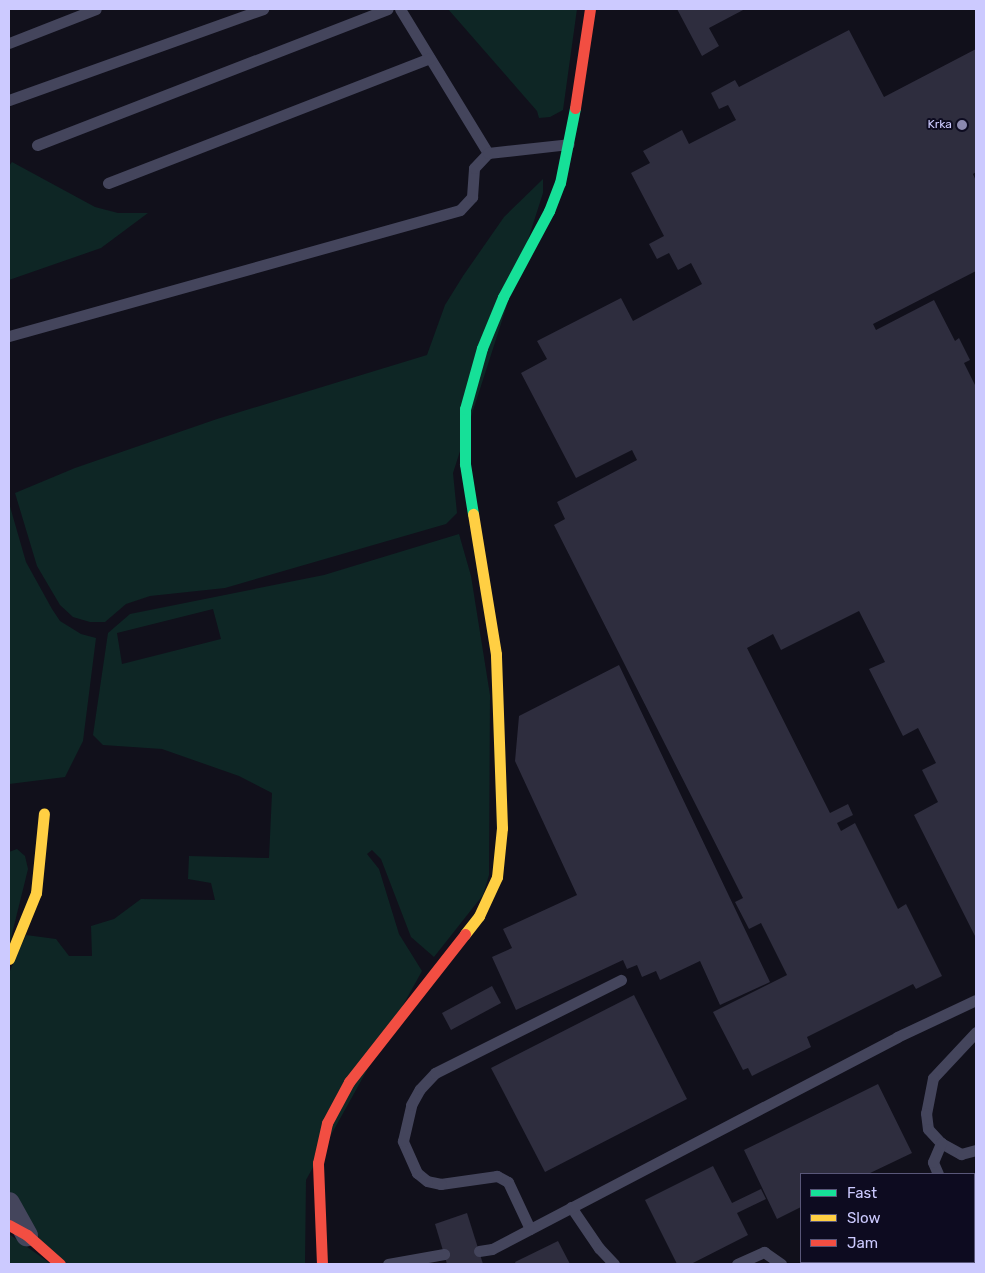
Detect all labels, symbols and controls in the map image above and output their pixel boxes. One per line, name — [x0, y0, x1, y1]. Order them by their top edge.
place label: Krka — [928, 118, 952, 132]
marker: Krka — [956, 119, 968, 131]
legend — [800, 1173, 975, 1263]
text: Fast — [847, 1184, 877, 1202]
text: Slow — [847, 1209, 880, 1227]
text: Jam — [847, 1234, 878, 1252]

